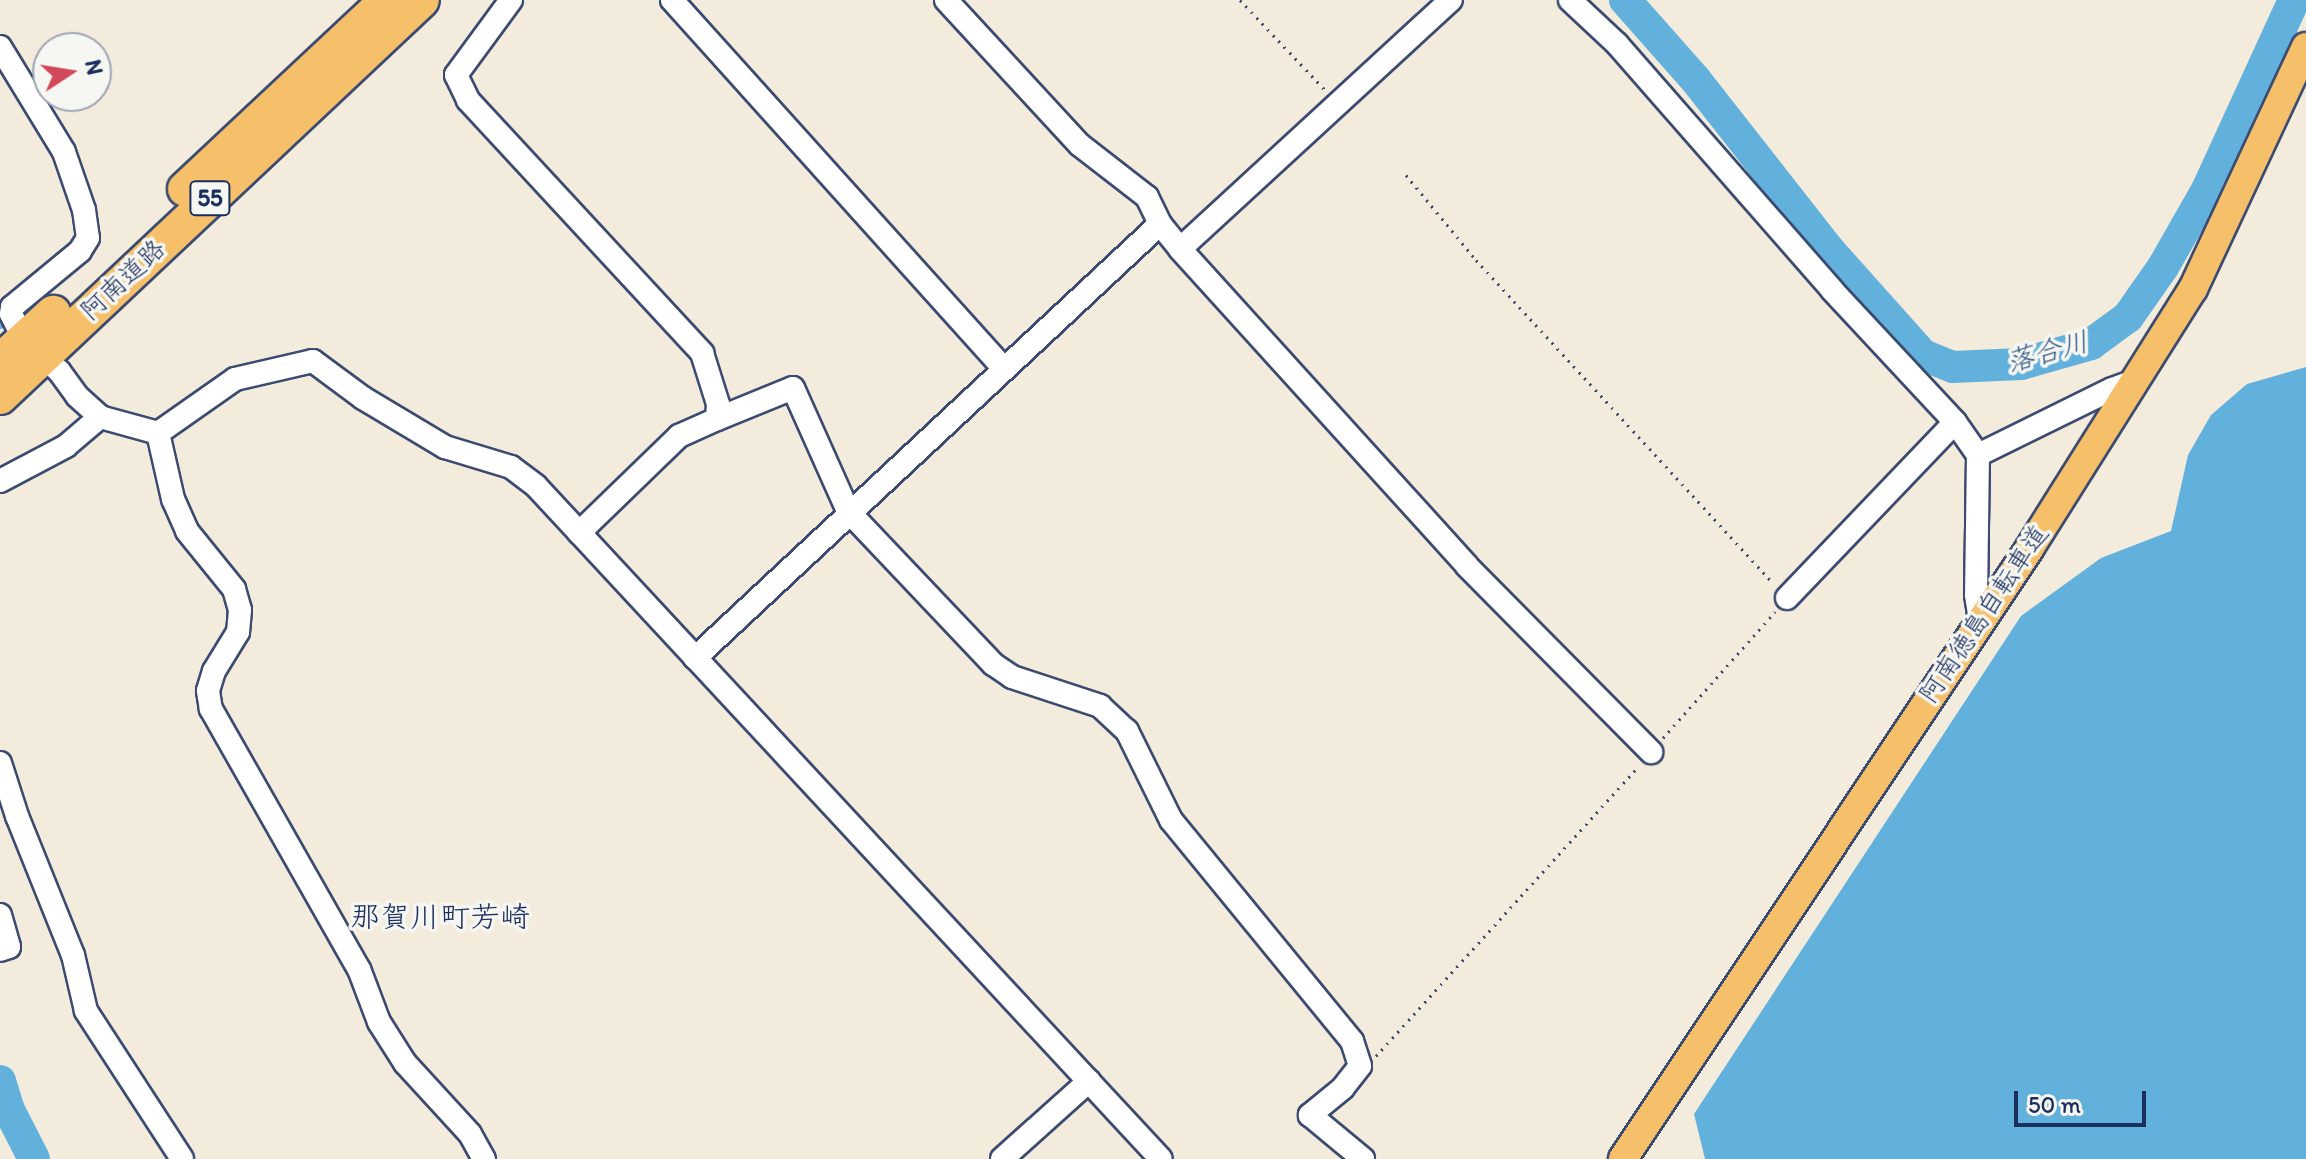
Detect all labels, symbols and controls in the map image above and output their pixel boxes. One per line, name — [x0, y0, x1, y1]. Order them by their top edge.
north arrow — [32, 32, 112, 112]
text: N — [79, 57, 109, 77]
road number: 55 — [188, 178, 232, 218]
street label: 阿南道路 — [74, 233, 172, 327]
water label: 落合川 — [2002, 324, 2092, 378]
street label: 阿南徳島自転車道 — [1913, 519, 2055, 709]
district label: 那賀川町芳崎 — [350, 899, 530, 935]
scale bar — [2018, 1075, 2150, 1125]
text: 50 m — [2028, 1090, 2081, 1119]

